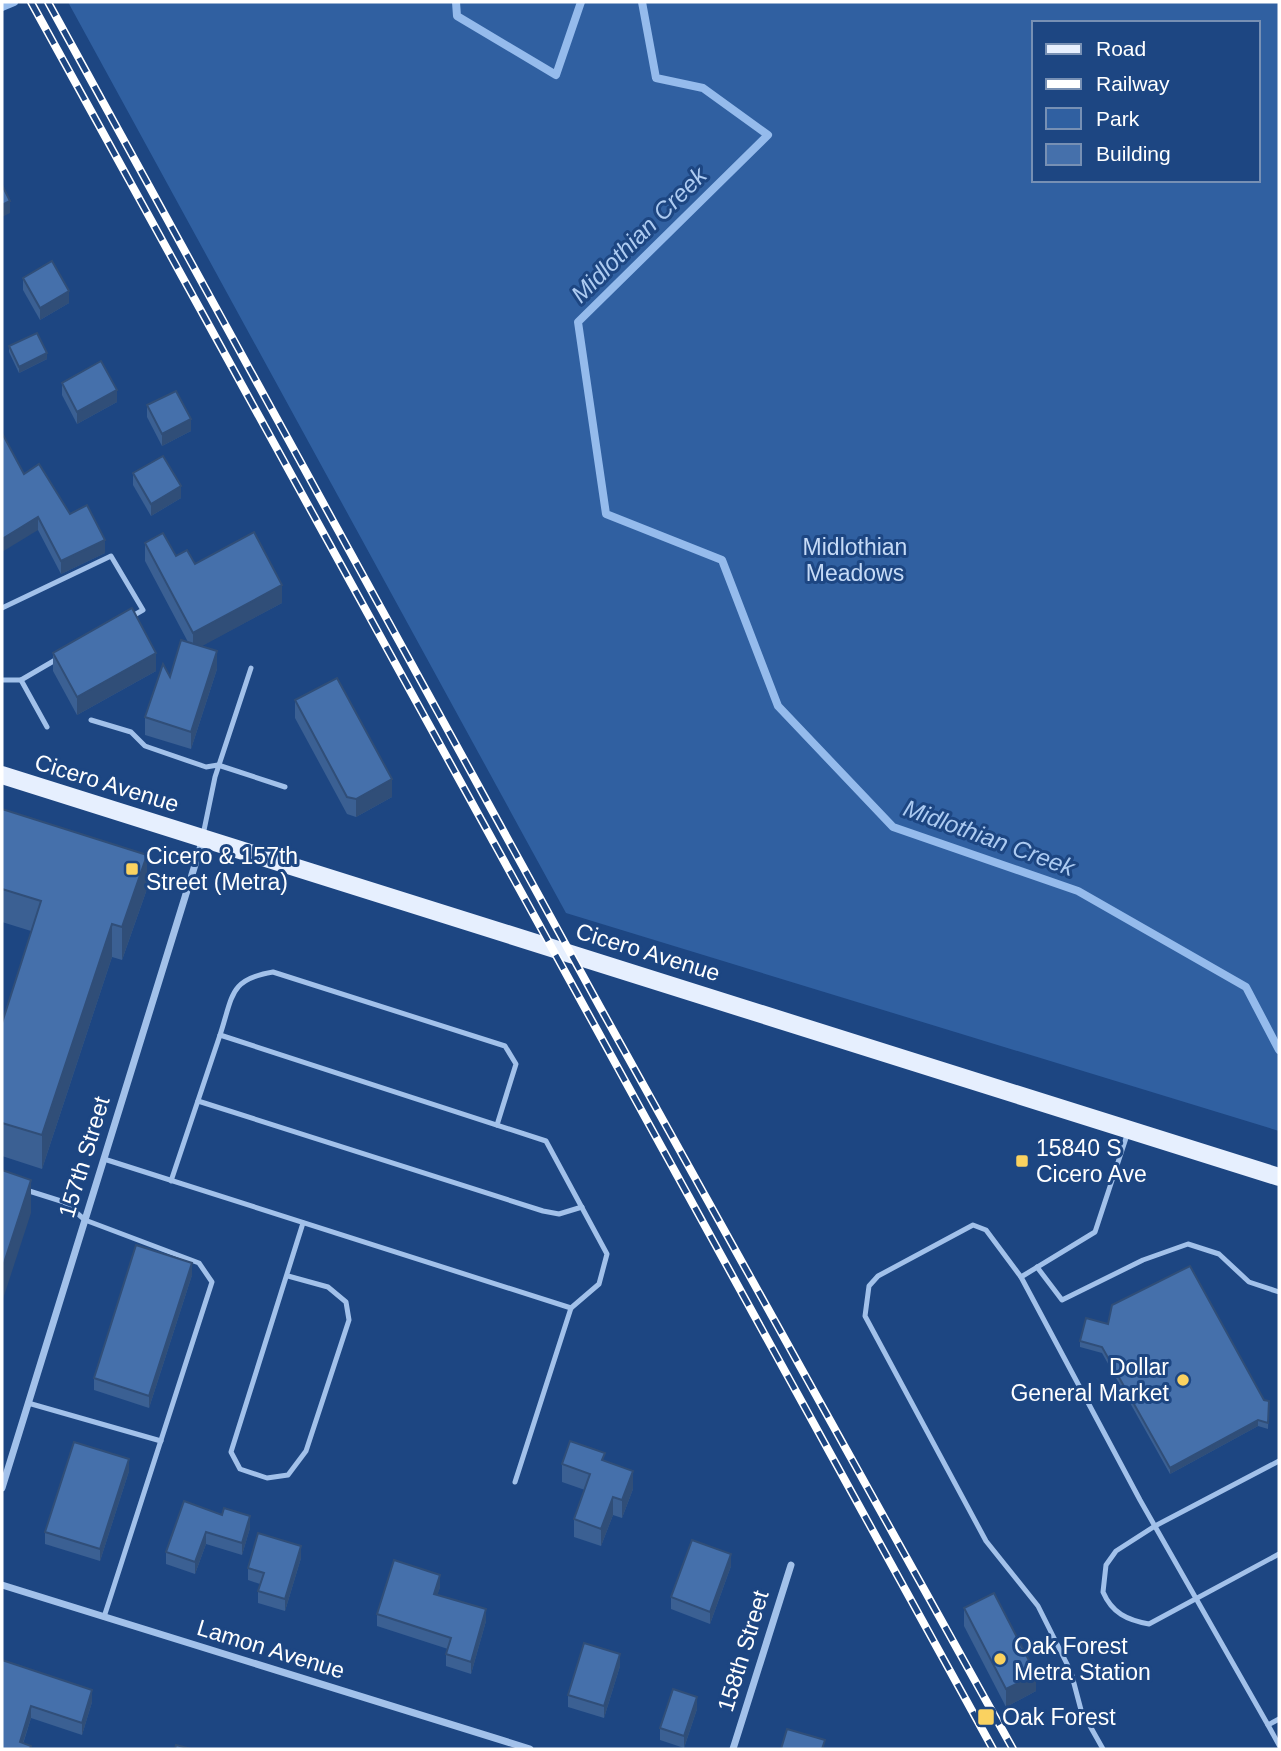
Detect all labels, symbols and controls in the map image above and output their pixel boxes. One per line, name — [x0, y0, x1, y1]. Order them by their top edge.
legend — [1032, 21, 1260, 182]
text: Road — [1096, 37, 1146, 60]
text: Railway — [1096, 72, 1170, 95]
text: Park — [1096, 107, 1140, 130]
text: Building — [1096, 142, 1171, 165]
water label: Midlothian Creek — [565, 160, 713, 308]
park label: Midlothian Meadows — [803, 534, 907, 586]
street label: Cicero Avenue — [32, 749, 182, 817]
water label: Midlothian Creek — [900, 794, 1080, 882]
place label: Cicero & 157th Street (Metra) — [146, 843, 298, 895]
marker: Cicero & 157th Street (Metra) — [124, 861, 140, 877]
street label: Cicero Avenue — [573, 918, 723, 986]
street label: 157th Street — [53, 1093, 115, 1221]
place label: 15840 S Cicero Ave — [1036, 1135, 1147, 1187]
marker: 15840 S Cicero Ave — [1014, 1153, 1030, 1169]
place label: Dollar General Market — [1010, 1354, 1170, 1406]
marker: Dollar General Market — [1175, 1372, 1191, 1388]
street label: 158th Street — [712, 1587, 774, 1715]
street label: Lamon Avenue — [194, 1614, 348, 1684]
place label: Oak Forest Metra Station — [1014, 1633, 1151, 1685]
marker: Oak Forest Metra Station — [992, 1651, 1008, 1667]
place label: Oak Forest — [1002, 1704, 1116, 1730]
marker: Oak Forest — [976, 1707, 996, 1727]

